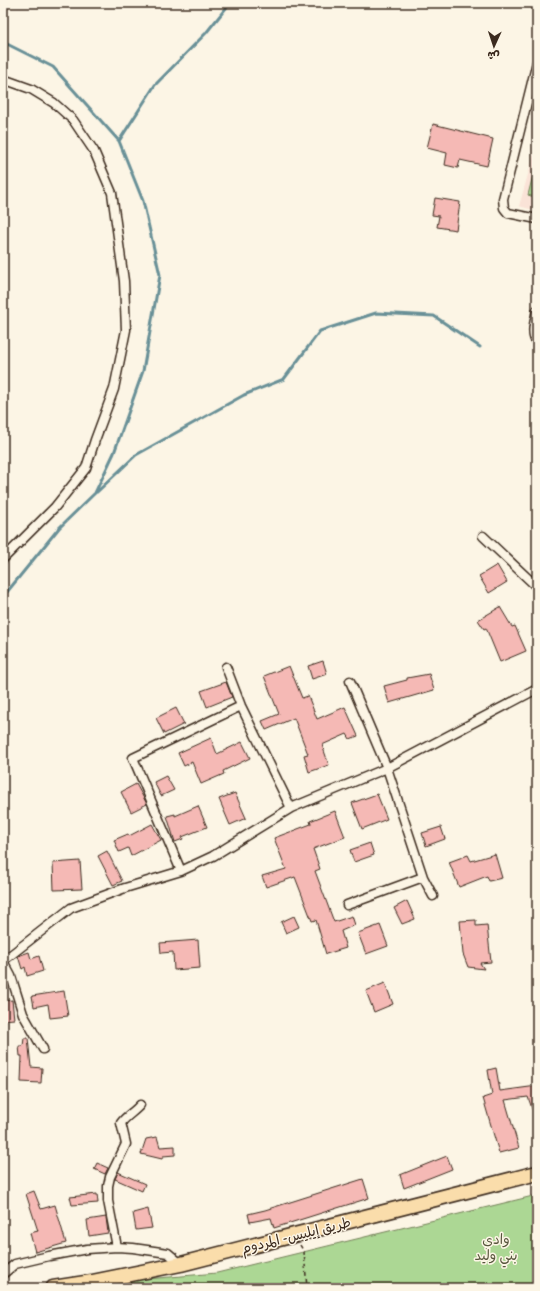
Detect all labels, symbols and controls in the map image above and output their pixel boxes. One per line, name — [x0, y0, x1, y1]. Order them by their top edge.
north arrow — [474, 26, 514, 66]
text: ش — [487, 46, 500, 62]
street label: طريق إيليس- المردوم — [240, 1214, 353, 1260]
park label: وادي بني وليد — [475, 1231, 517, 1268]

